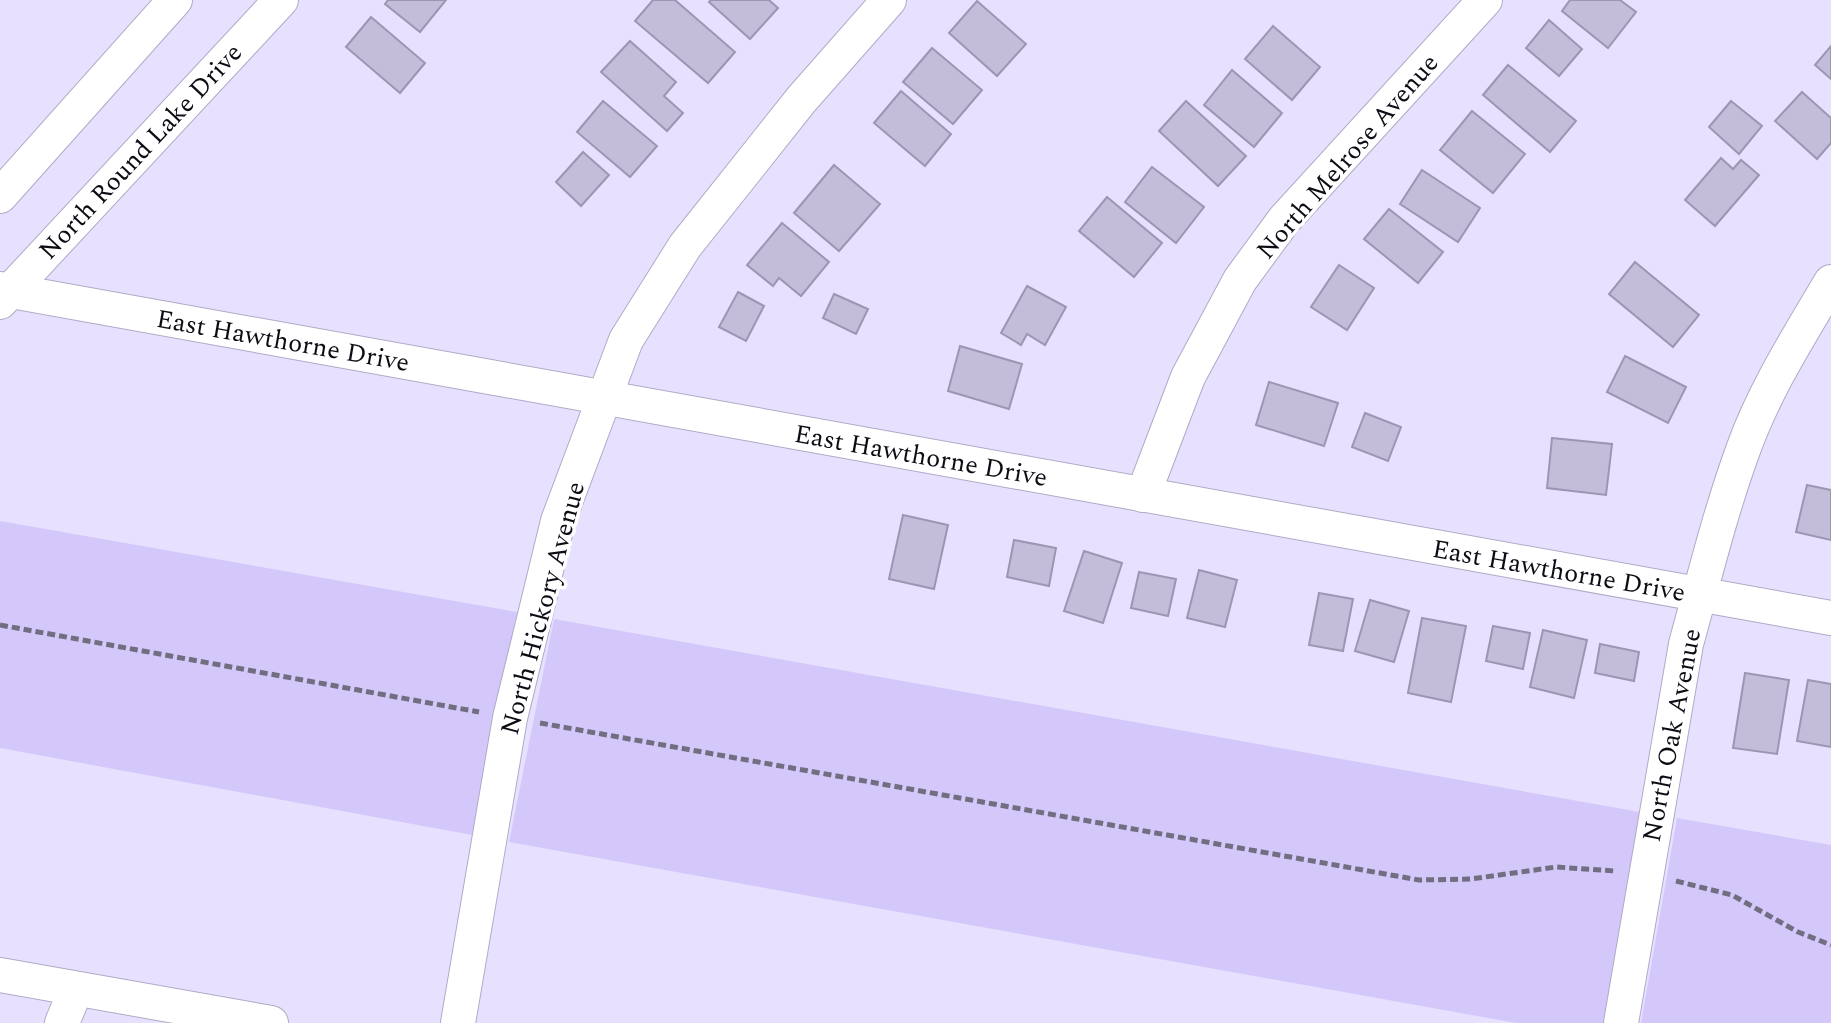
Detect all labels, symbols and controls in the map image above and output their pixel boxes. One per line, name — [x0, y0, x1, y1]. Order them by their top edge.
street label: North Round Lake Drive — [29, 34, 252, 269]
street label: North Melrose Avenue — [1247, 45, 1449, 269]
street label: East Hawthorne Drive — [153, 299, 413, 383]
street label: East Hawthorne Drive — [791, 414, 1051, 498]
street label: North Hickory Avenue — [490, 477, 596, 739]
street label: East Hawthorne Drive — [1429, 529, 1689, 613]
street label: North Oak Avenue — [1632, 625, 1712, 845]

